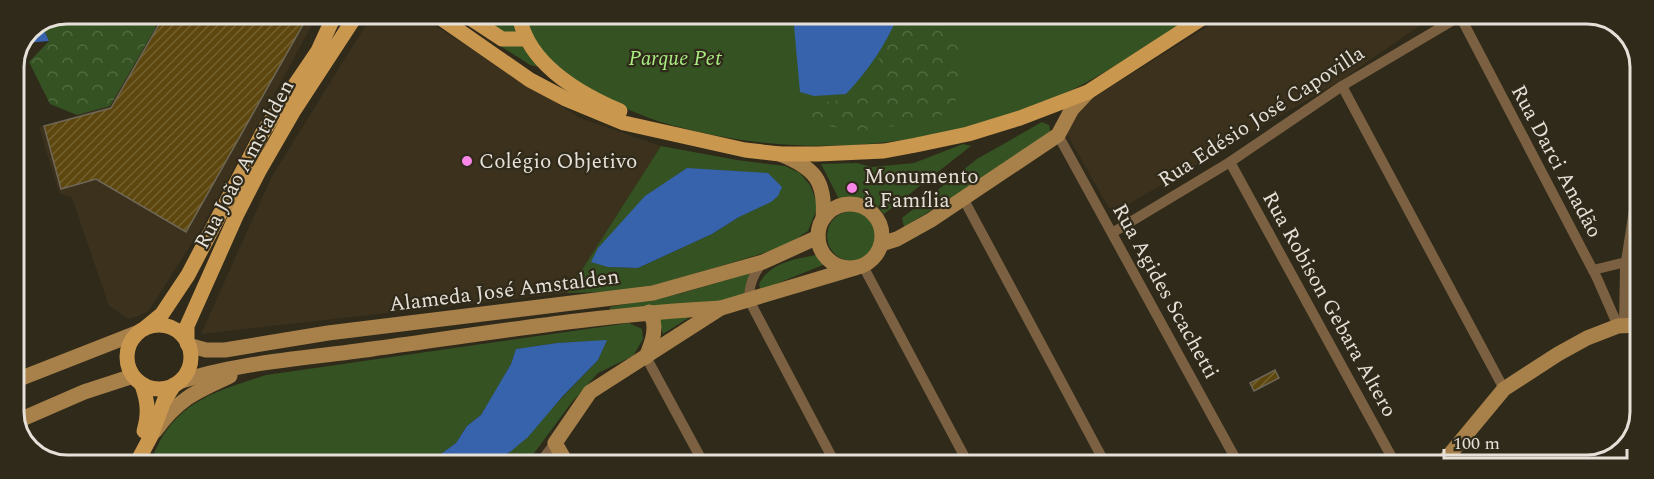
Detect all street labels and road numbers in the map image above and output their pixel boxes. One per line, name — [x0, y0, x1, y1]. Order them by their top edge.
street label: Rua Edésio José Capovilla — [1152, 37, 1372, 196]
street label: Rua João Amstalden — [187, 74, 303, 255]
street label: Rua Darci Anadão — [1502, 79, 1610, 244]
street label: Rua Robison Gebara Altero — [1254, 186, 1405, 423]
street label: Rua Agides Scachetti — [1103, 198, 1227, 385]
street label: Alameda José Amstalden — [387, 261, 621, 321]

